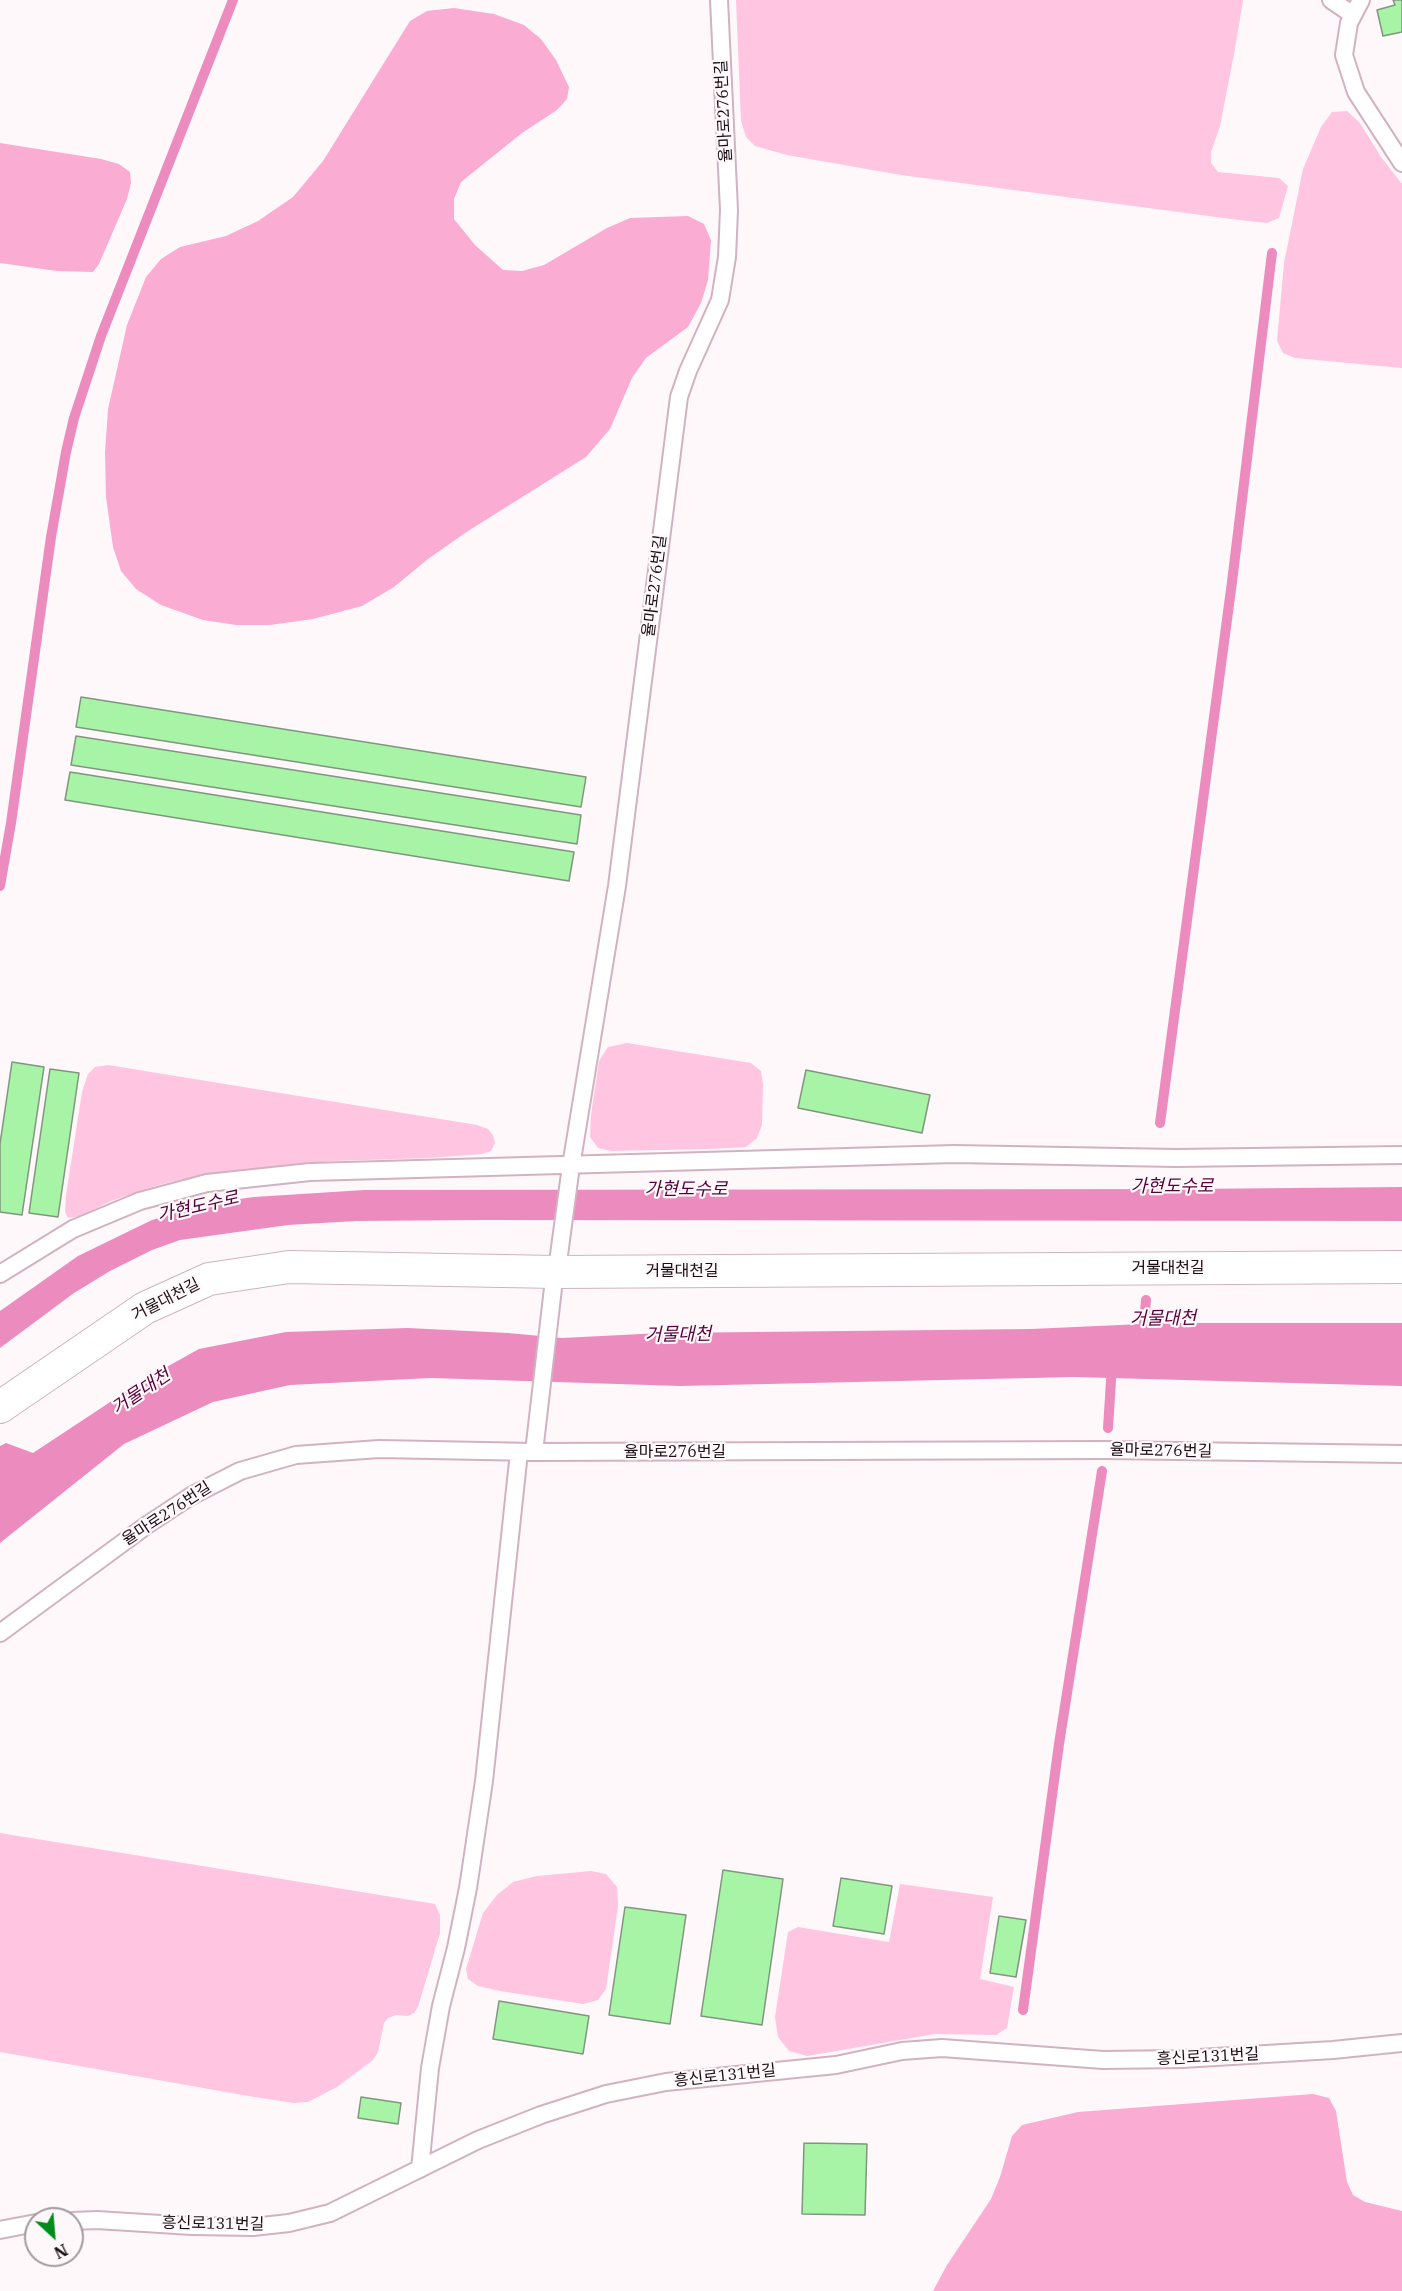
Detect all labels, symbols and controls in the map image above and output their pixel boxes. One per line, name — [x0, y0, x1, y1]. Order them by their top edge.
street label: 율마로276번길 — [712, 59, 736, 163]
street label: 율마로276번길 — [639, 534, 671, 638]
water label: 가현도수로 — [1131, 1176, 1213, 1198]
water label: 가현도수로 — [645, 1179, 727, 1201]
water label: 가현도수로 — [155, 1187, 241, 1227]
street label: 거물대천길 — [1131, 1258, 1205, 1278]
street label: 거물대천길 — [645, 1261, 719, 1281]
street label: 거물대천길 — [129, 1275, 203, 1325]
water label: 거물대천 — [1130, 1308, 1196, 1330]
water label: 거물대천 — [645, 1324, 711, 1346]
water label: 거물대천 — [108, 1365, 174, 1419]
street label: 율마로276번길 — [1110, 1441, 1212, 1461]
street label: 율마로276번길 — [624, 1442, 726, 1462]
street label: 율마로276번길 — [119, 1478, 215, 1550]
street label: 흥신로131번길 — [1156, 2045, 1260, 2069]
street label: 흥신로131번길 — [673, 2061, 777, 2091]
north arrow — [24, 2207, 84, 2267]
street label: 흥신로131번길 — [162, 2214, 264, 2234]
text: N — [51, 2240, 71, 2263]

